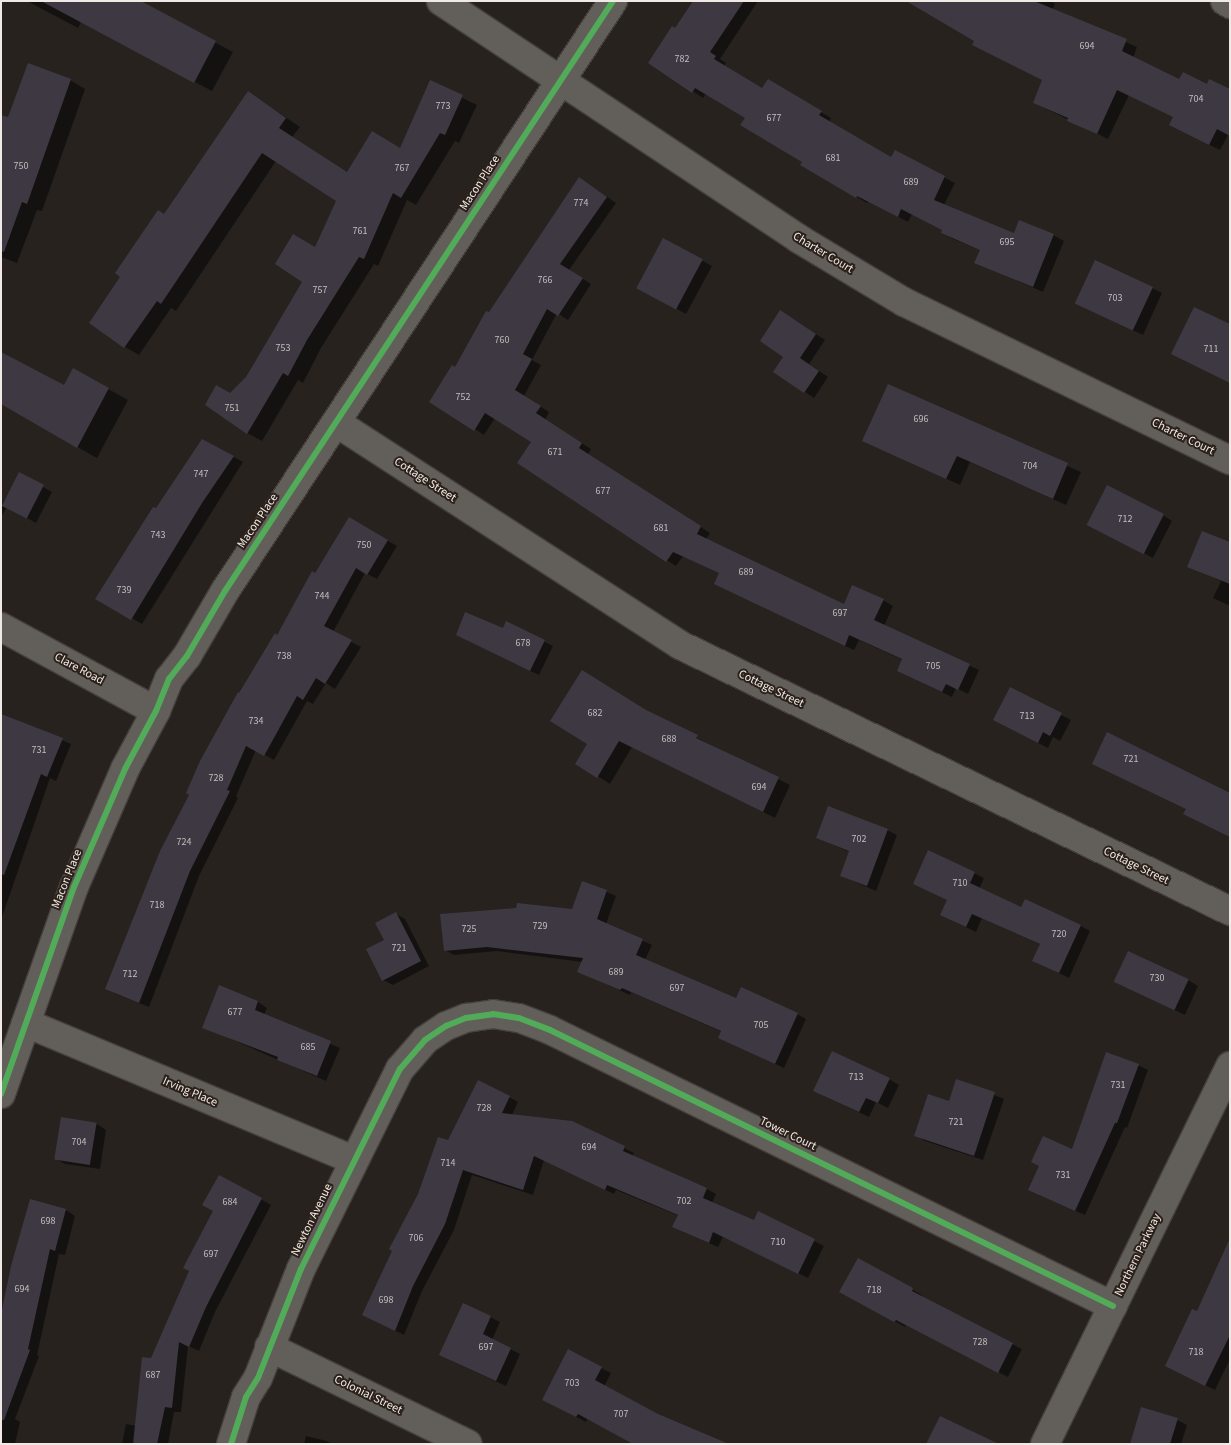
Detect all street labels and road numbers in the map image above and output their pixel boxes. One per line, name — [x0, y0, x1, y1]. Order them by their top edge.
street label: Macon Place — [457, 153, 503, 213]
street label: Charter Court — [790, 229, 856, 277]
street label: Charter Court — [1149, 416, 1217, 458]
street label: Cottage Street — [391, 455, 459, 505]
street label: Macon Place — [235, 491, 281, 551]
street label: Clare Road — [52, 650, 106, 688]
street label: Cottage Street — [736, 667, 806, 711]
street label: Cottage Street — [1101, 844, 1171, 888]
street label: Macon Place — [49, 847, 85, 911]
street label: Irving Place — [160, 1074, 220, 1110]
street label: Tower Court — [757, 1114, 819, 1154]
street label: Newton Avenue — [288, 1181, 336, 1259]
street label: Northern Parkway — [1112, 1211, 1164, 1299]
street label: Colonial Street — [332, 1372, 404, 1418]

